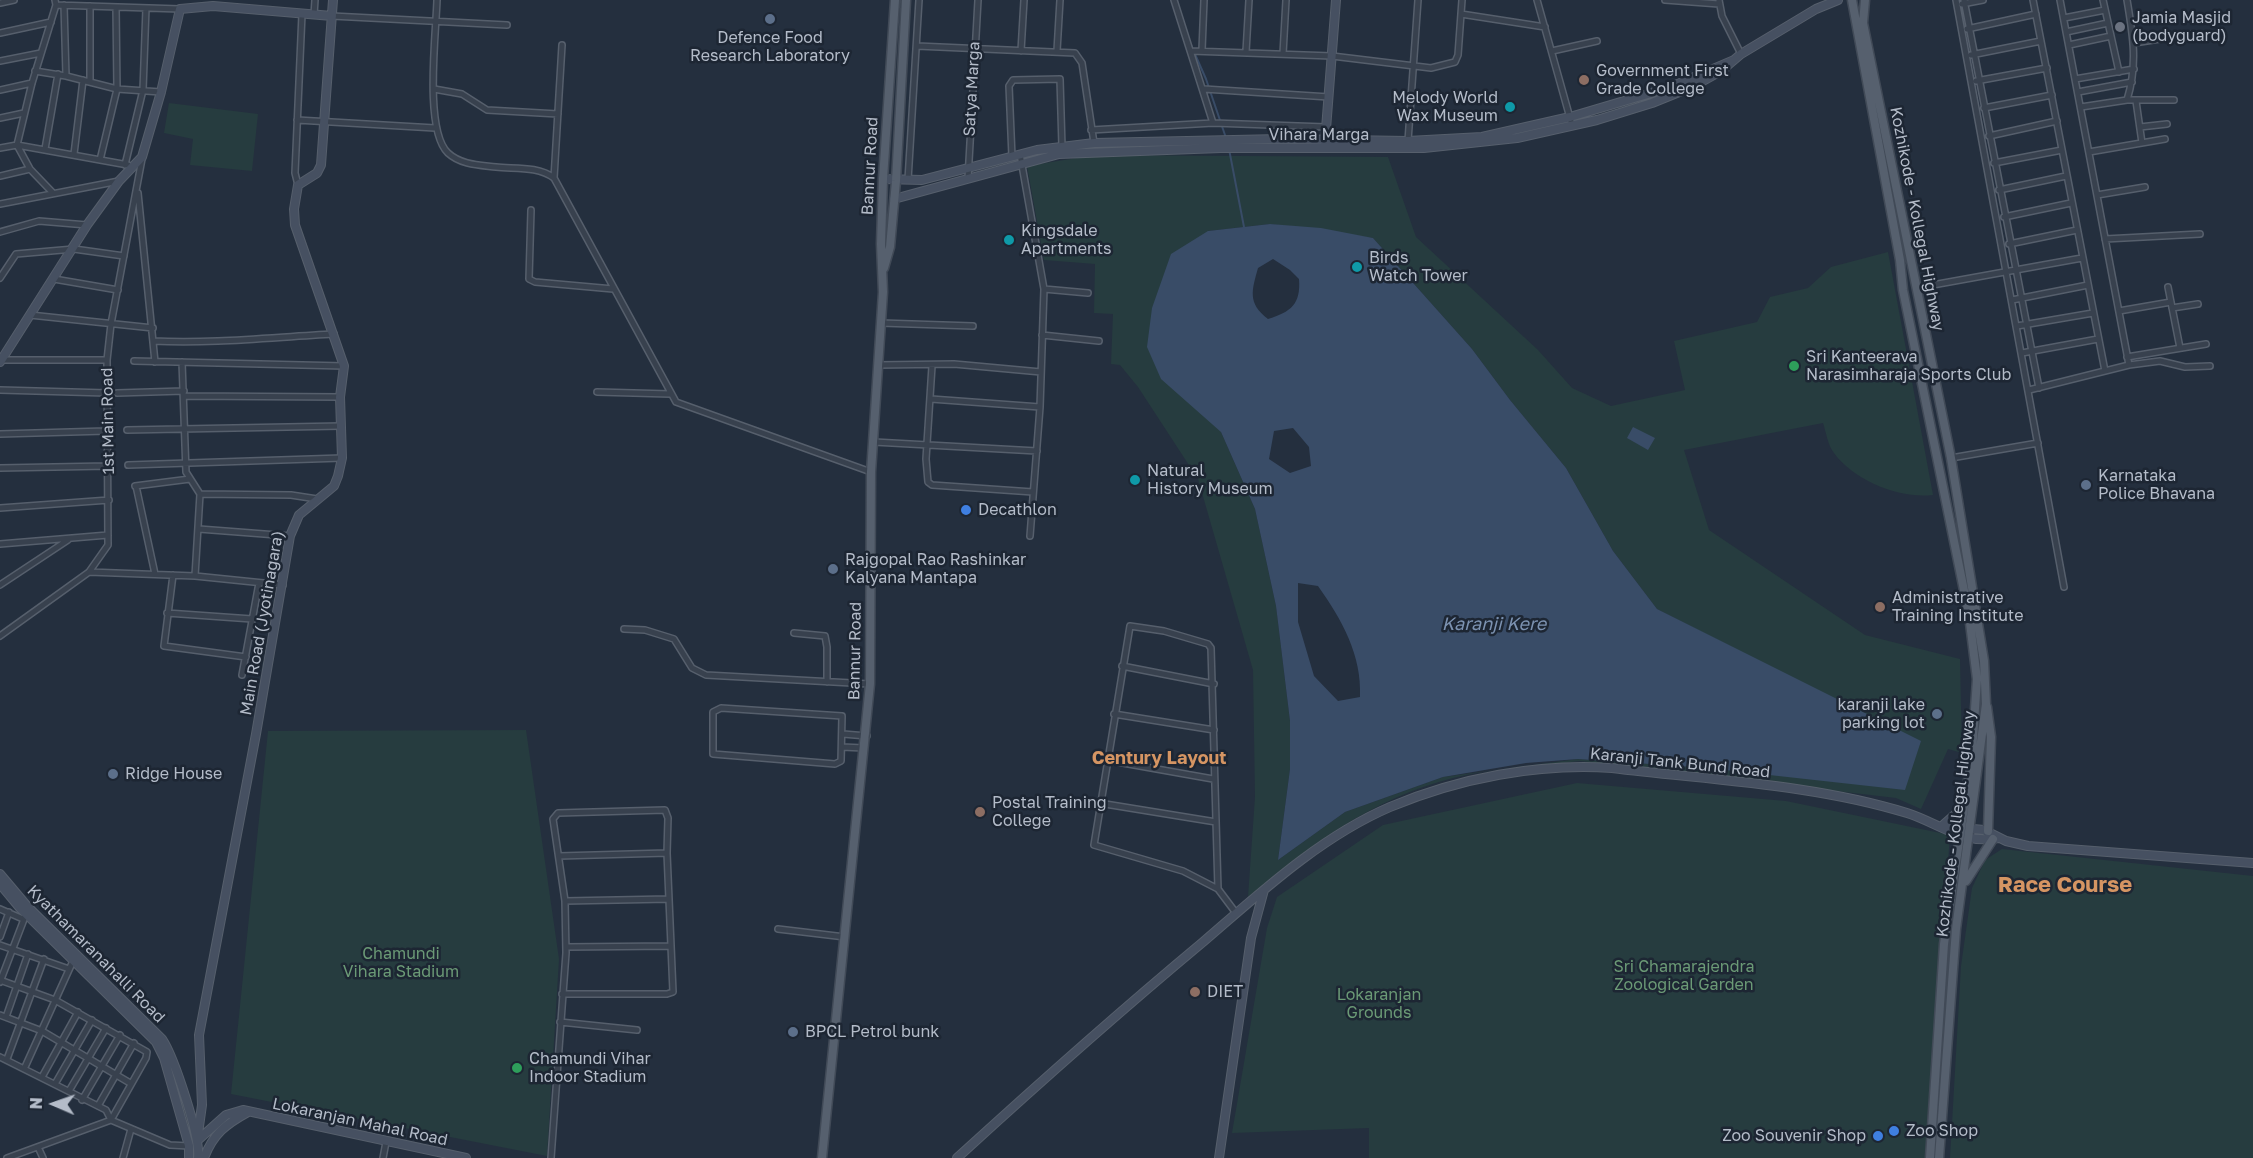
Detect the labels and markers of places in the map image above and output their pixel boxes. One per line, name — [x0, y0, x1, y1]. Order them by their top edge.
place label: Jamia Masjid (bodyguard) — [2132, 8, 2231, 46]
marker: Defence Food Research Laboratory — [763, 12, 777, 26]
marker: Jamia Masjid (bodyguard) — [2113, 20, 2127, 34]
place label: Defence Food Research Laboratory — [690, 28, 850, 66]
place label: Government First Grade College — [1596, 61, 1729, 99]
marker: Government First Grade College — [1577, 73, 1591, 87]
place label: Melody World Wax Museum — [1392, 88, 1498, 126]
marker: Melody World Wax Museum — [1503, 100, 1517, 114]
place label: Kingsdale Apartments — [1021, 221, 1112, 259]
marker: Kingsdale Apartments — [1002, 233, 1016, 247]
place label: Birds Watch Tower — [1369, 248, 1468, 286]
marker: Birds Watch Tower — [1350, 260, 1364, 274]
place label: Sri Kanteerava Narasimharaja Sports Club — [1806, 347, 2011, 385]
marker: Sri Kanteerava Narasimharaja Sports Club — [1787, 359, 1801, 373]
place label: Natural History Museum — [1147, 461, 1273, 499]
place label: Karnataka Police Bhavana — [2098, 466, 2215, 504]
marker: Natural History Museum — [1128, 473, 1142, 487]
marker: Karnataka Police Bhavana — [2079, 478, 2093, 492]
place label: Decathlon — [978, 500, 1057, 520]
marker: Decathlon — [959, 503, 973, 517]
place label: Rajgopal Rao Rashinkar Kalyana Mantapa — [845, 550, 1026, 588]
marker: Rajgopal Rao Rashinkar Kalyana Mantapa — [826, 562, 840, 576]
place label: Administrative Training Institute — [1892, 588, 2023, 626]
marker: Administrative Training Institute — [1873, 600, 1887, 614]
place label: karanji lake parking lot — [1837, 695, 1925, 733]
marker: karanji lake parking lot — [1930, 707, 1944, 721]
place label: Ridge House — [125, 764, 222, 784]
marker: Ridge House — [106, 767, 120, 781]
place label: Postal Training College — [992, 793, 1107, 831]
marker: Postal Training College — [973, 805, 987, 819]
place label: DIET — [1207, 982, 1243, 1002]
marker: DIET — [1188, 985, 1202, 999]
place label: BPCL Petrol bunk — [805, 1022, 939, 1042]
marker: BPCL Petrol bunk — [786, 1025, 800, 1039]
place label: Chamundi Vihar Indoor Stadium — [529, 1049, 651, 1087]
marker: Chamundi Vihar Indoor Stadium — [510, 1061, 524, 1075]
place label: Zoo Shop — [1906, 1121, 1978, 1141]
marker: Zoo Shop — [1887, 1124, 1901, 1138]
place label: Zoo Souvenir Shop — [1722, 1126, 1866, 1146]
marker: Zoo Souvenir Shop — [1871, 1129, 1885, 1143]

